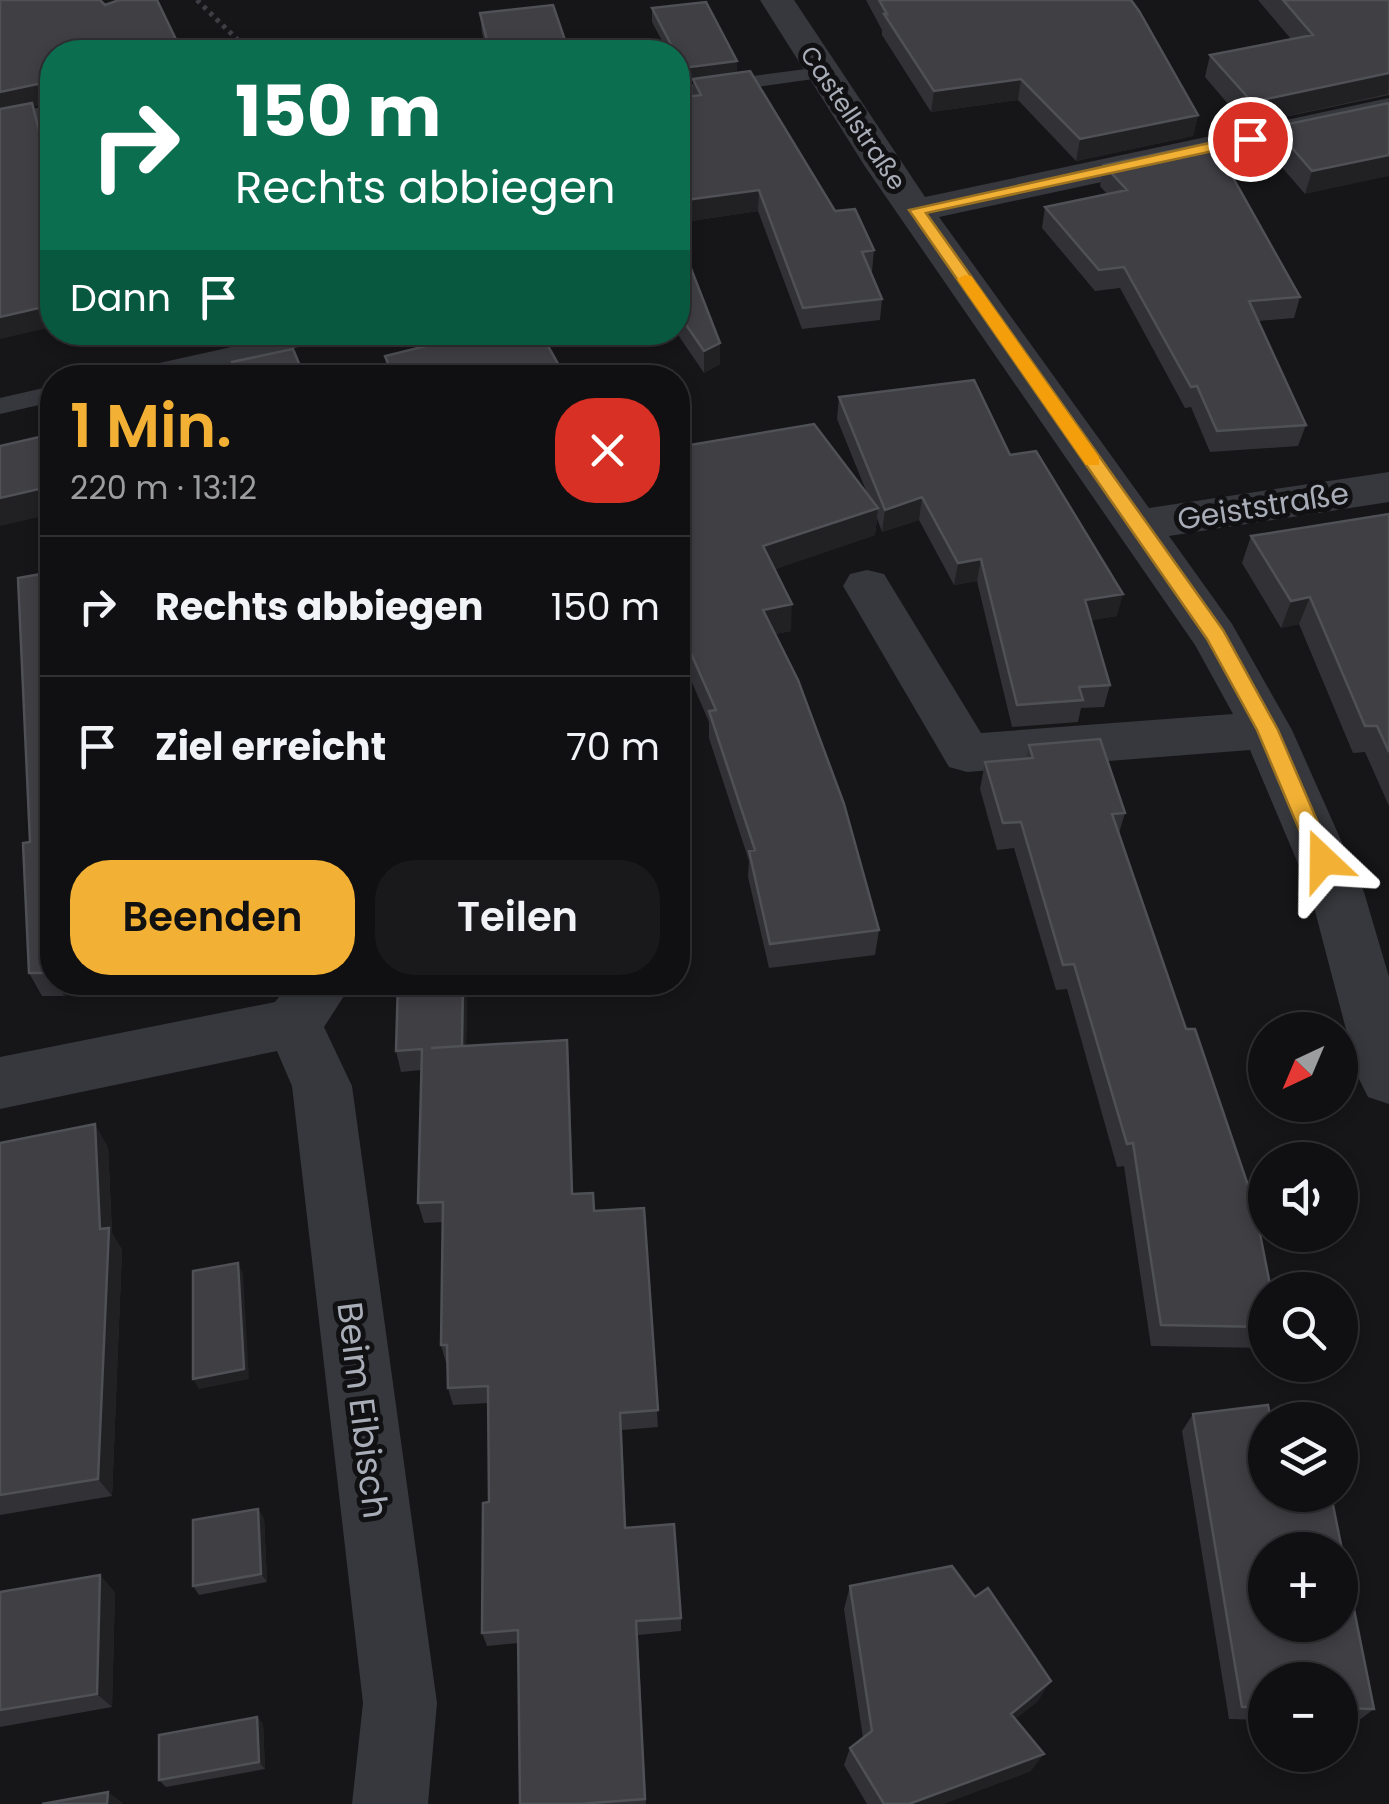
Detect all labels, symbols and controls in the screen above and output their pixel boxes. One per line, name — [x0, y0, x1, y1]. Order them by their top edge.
street label: Castellstraße — [792, 39, 914, 197]
text: 150 m — [235, 62, 441, 161]
icon: right — [70, 80, 200, 210]
pin — [1208, 97, 1293, 182]
icon: arrive — [1223, 112, 1278, 167]
text: Rechts abbiegen — [235, 156, 616, 219]
icon: arrive — [191, 270, 246, 325]
text: Dann — [70, 271, 171, 324]
text: 1 Min. — [70, 384, 232, 468]
button: close — [555, 398, 660, 503]
text: 220 m · 13:12 — [70, 465, 257, 510]
street label: Geiststraße — [1174, 471, 1352, 541]
icon: right — [70, 579, 125, 634]
text: Rechts abbiegen — [155, 580, 483, 633]
text: 150 m — [551, 580, 660, 633]
icon: arrive — [70, 719, 125, 774]
text: Ziel erreicht — [155, 720, 386, 773]
text: 70 m — [566, 720, 660, 773]
position arrow — [1271, 808, 1375, 912]
button: Beenden — [70, 860, 355, 975]
button: Teilen — [375, 860, 660, 975]
north arrow — [1248, 1012, 1358, 1122]
map controls — [1248, 1012, 1358, 1772]
button: sound — [1248, 1142, 1358, 1252]
button: search — [1248, 1272, 1358, 1382]
street label: Beim Eibisch — [325, 1299, 401, 1521]
button: layers — [1248, 1402, 1358, 1512]
button: + — [1248, 1532, 1358, 1642]
button: − — [1248, 1662, 1358, 1772]

